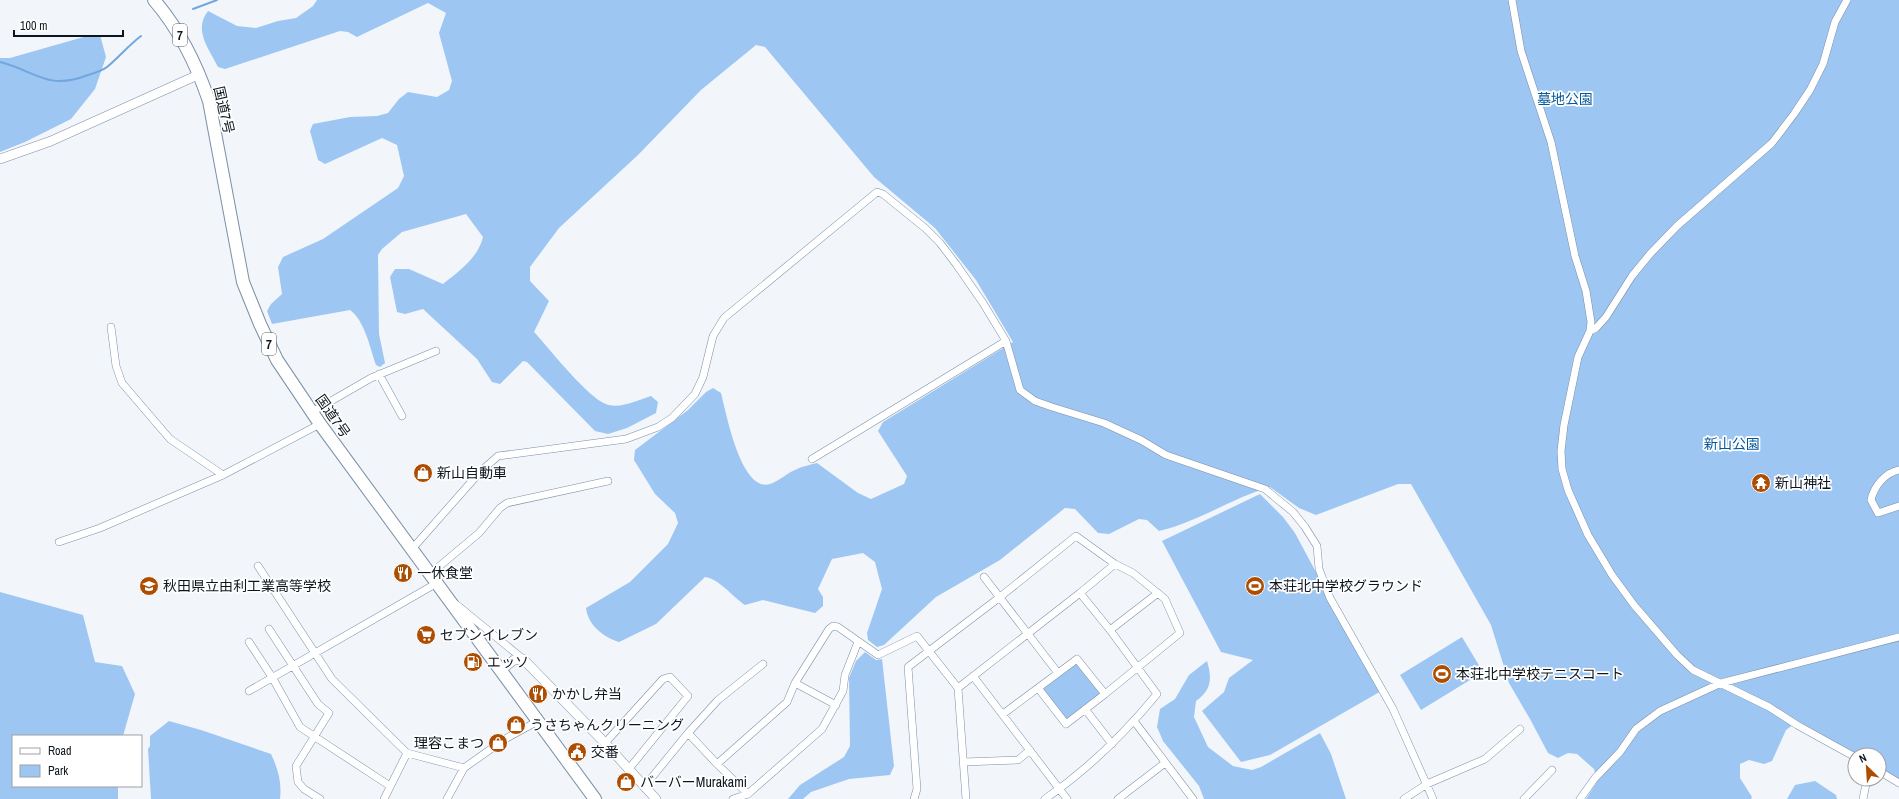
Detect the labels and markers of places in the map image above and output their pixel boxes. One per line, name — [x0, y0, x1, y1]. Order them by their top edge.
shop icon: 新山自動車 — [412, 462, 434, 484]
place label: 新山自動車 — [437, 464, 507, 482]
temple icon: 新山神社 — [1750, 472, 1772, 494]
place label: 新山神社 — [1775, 474, 1831, 492]
restaurant icon: 一休食堂 — [392, 562, 414, 584]
place label: 一休食堂 — [417, 564, 473, 582]
school or university icon: 秋田県立由利工業高等学校 — [138, 575, 160, 597]
sports icon: 本荘北中学校グラウンド — [1244, 575, 1266, 597]
place label: 秋田県立由利工業高等学校 — [163, 577, 331, 595]
place label: 本荘北中学校グラウンド — [1269, 577, 1423, 595]
supermarket icon: セブンイレブン — [415, 624, 437, 646]
place label: セブンイレブン — [440, 626, 538, 644]
fuel station icon: エッソ — [462, 651, 484, 673]
place label: エッソ — [487, 653, 529, 671]
sports icon: 本荘北中学校テニスコート — [1431, 663, 1453, 685]
place label: 本荘北中学校テニスコート — [1456, 665, 1624, 683]
restaurant icon: かかし弁当 — [527, 683, 549, 705]
place label: かかし弁当 — [552, 685, 622, 703]
shop icon: うさちゃんクリーニング — [505, 714, 527, 736]
place label: うさちゃんクリーニング — [530, 716, 684, 734]
shop icon: 理容こまつ — [487, 732, 509, 754]
place label: 理容こまつ — [414, 734, 484, 752]
public building icon: 交番 — [566, 741, 588, 763]
place label: 交番 — [591, 743, 619, 761]
shop icon: バーバーMurakami — [615, 771, 637, 793]
place label: バーバーMurakami — [640, 773, 747, 791]

